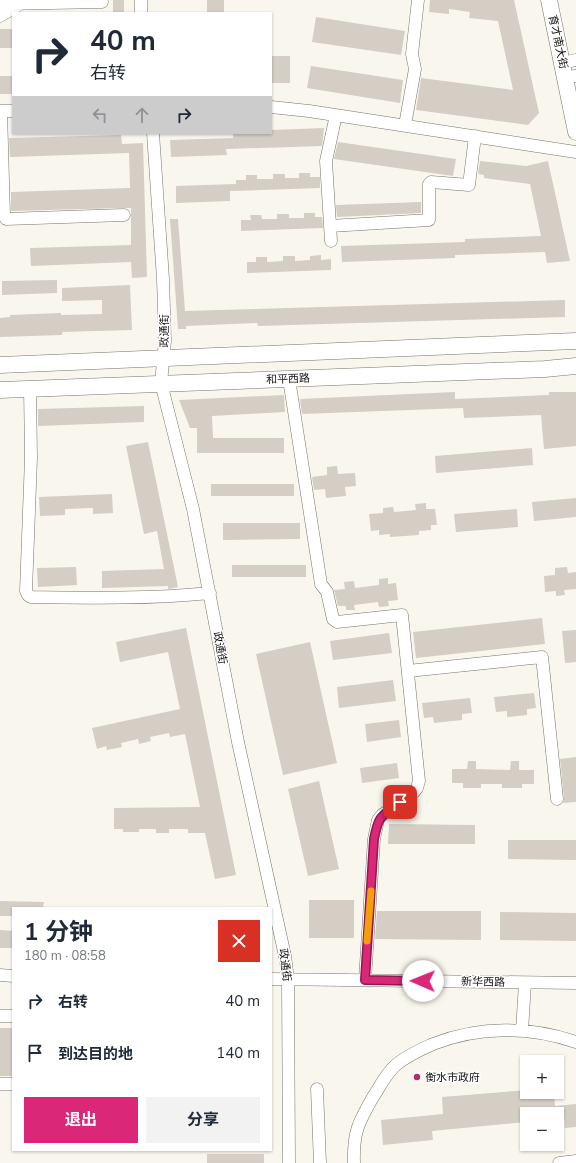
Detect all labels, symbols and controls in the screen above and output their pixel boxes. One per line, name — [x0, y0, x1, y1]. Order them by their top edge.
street label: 育才南大街 — [545, 14, 571, 70]
text: 40 m — [90, 22, 156, 60]
icon: right — [24, 28, 76, 80]
text: 右转 — [90, 61, 126, 85]
icon: left — [89, 104, 111, 126]
icon: ahead — [131, 104, 153, 126]
icon: right — [173, 104, 195, 126]
street label: 政通街 — [157, 315, 172, 348]
street label: 和平西路 — [266, 371, 310, 387]
street label: 政通街 — [209, 630, 231, 666]
pin — [383, 785, 417, 819]
icon: arrive — [389, 791, 411, 813]
text: 1 分钟 — [24, 916, 93, 948]
button: close — [218, 920, 260, 962]
text: 180 m · 08:58 — [24, 947, 106, 965]
street label: 政通街 — [276, 948, 294, 982]
position arrow — [402, 960, 444, 1002]
street label: 新华西路 — [461, 974, 505, 990]
icon: right — [24, 990, 46, 1012]
text: 40 m — [225, 991, 260, 1011]
text: 右转 — [58, 992, 88, 1012]
icon: arrive — [24, 1042, 46, 1064]
text: 140 m — [216, 1043, 260, 1063]
text: 到达目的地 — [58, 1044, 133, 1064]
map controls — [520, 1055, 564, 1151]
button: + — [520, 1055, 564, 1099]
place label: 衡水市政府 — [425, 1070, 480, 1085]
marker: 衡水市政府 — [412, 1072, 422, 1082]
button: 退出 — [24, 1097, 138, 1143]
button: 分享 — [146, 1097, 260, 1143]
button: − — [520, 1107, 564, 1151]

